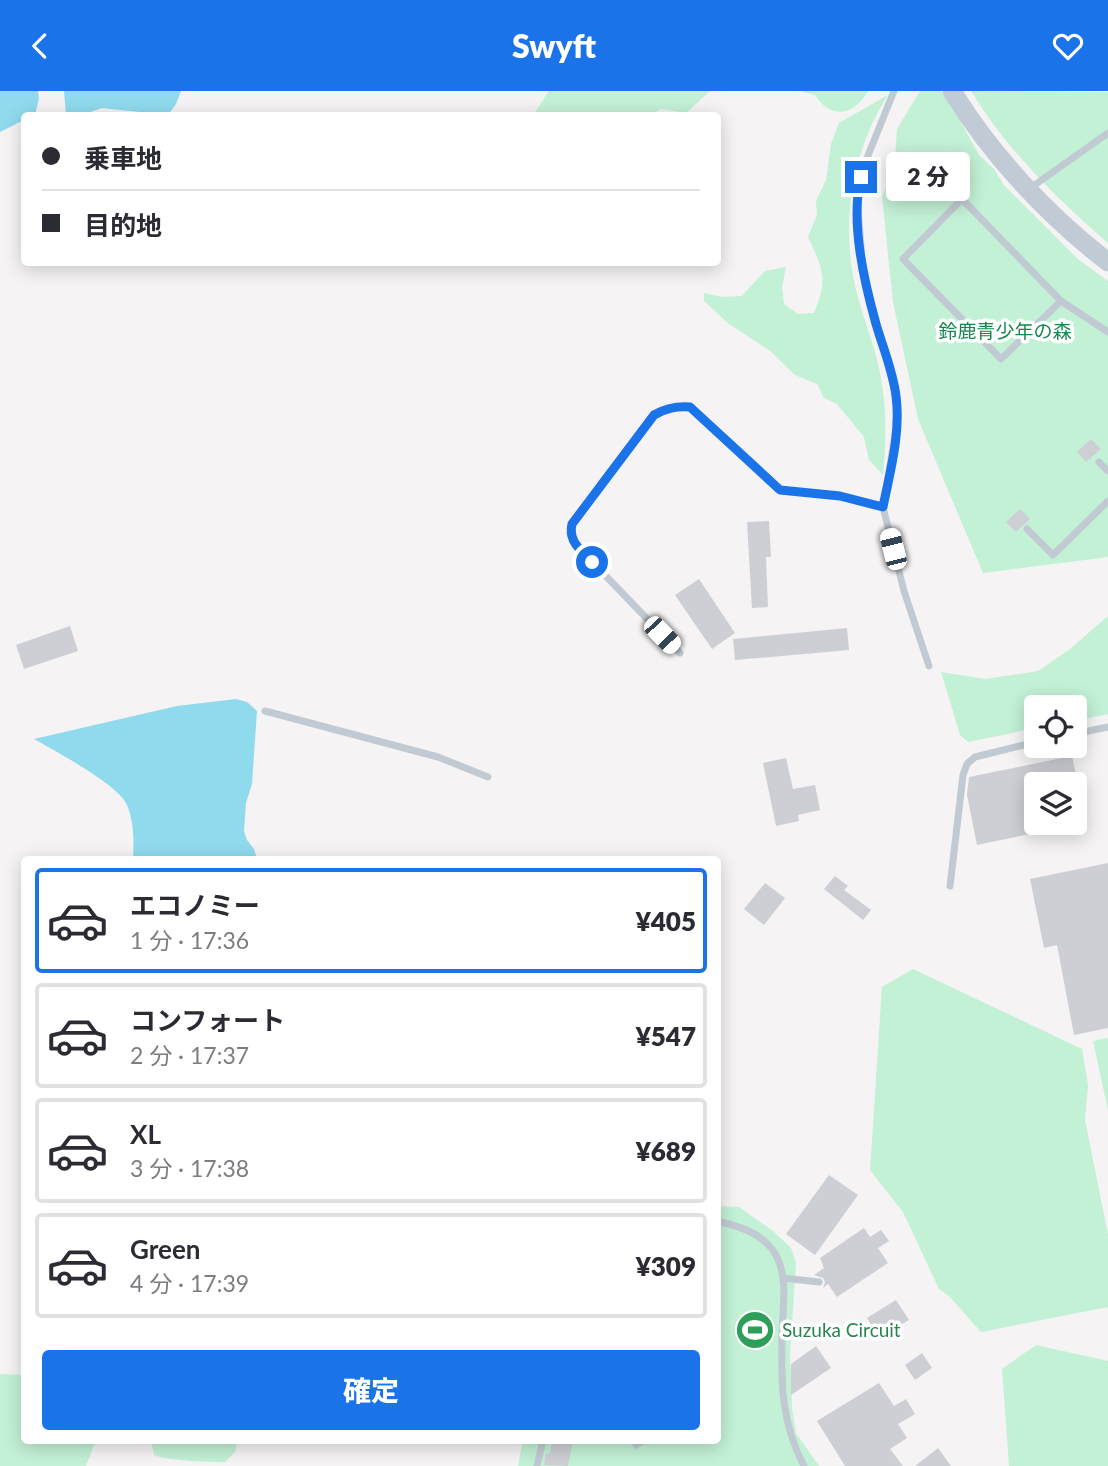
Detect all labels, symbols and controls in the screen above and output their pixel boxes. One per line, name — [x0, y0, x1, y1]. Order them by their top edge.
text: Swyft — [512, 26, 596, 65]
icon: back — [21, 27, 59, 65]
icon: heart — [1049, 27, 1087, 65]
text: 乗車地 — [84, 142, 162, 174]
callout: 2 分 — [886, 153, 970, 201]
route end — [845, 161, 877, 193]
text: 2 分 — [907, 162, 949, 190]
text: 目的地 — [84, 209, 162, 241]
park label: 鈴鹿青少年の森 — [938, 319, 1072, 342]
car — [878, 526, 909, 572]
route start — [576, 546, 608, 578]
car — [640, 613, 685, 657]
map controls — [1024, 695, 1087, 835]
button: locate — [1024, 695, 1087, 758]
button: layers — [1024, 772, 1087, 835]
icon: car — [46, 889, 109, 952]
text: エコノミー — [130, 889, 260, 921]
text: ¥405 — [636, 905, 696, 937]
text: 1 分 · 17:36 — [130, 926, 249, 954]
icon: car — [46, 1004, 109, 1067]
text: コンフォート — [130, 1004, 285, 1036]
text: ¥547 — [636, 1020, 696, 1052]
text: 2 分 · 17:37 — [130, 1041, 249, 1069]
text: XL — [130, 1118, 161, 1150]
icon: car — [46, 1119, 109, 1182]
text: ¥689 — [636, 1135, 696, 1167]
text: 3 分 · 17:38 — [130, 1154, 249, 1182]
text: Green — [130, 1233, 200, 1265]
icon: car — [46, 1234, 109, 1297]
text: ¥309 — [636, 1250, 696, 1282]
text: 4 分 · 17:39 — [130, 1269, 249, 1297]
sports icon: Suzuka Circuit — [734, 1309, 776, 1351]
place label: Suzuka Circuit — [782, 1318, 901, 1341]
button: 確定 — [42, 1350, 700, 1430]

